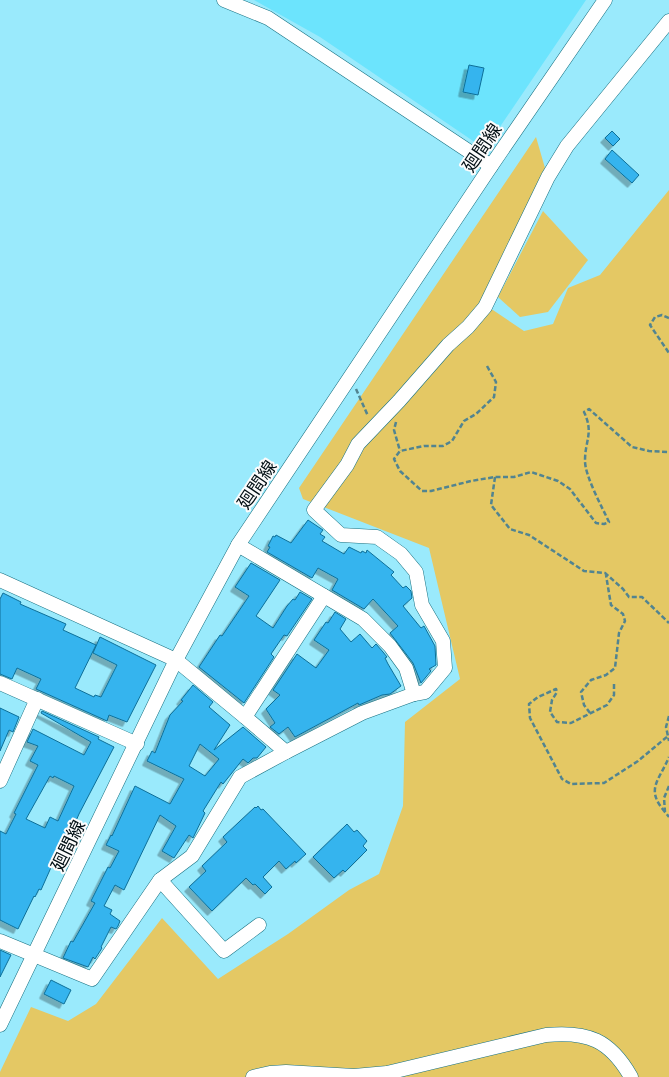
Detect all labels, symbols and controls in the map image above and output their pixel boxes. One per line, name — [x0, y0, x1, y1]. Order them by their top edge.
street label: 廻間線 — [455, 117, 507, 177]
street label: 廻間線 — [230, 454, 282, 514]
street label: 廻間線 — [43, 815, 91, 875]

